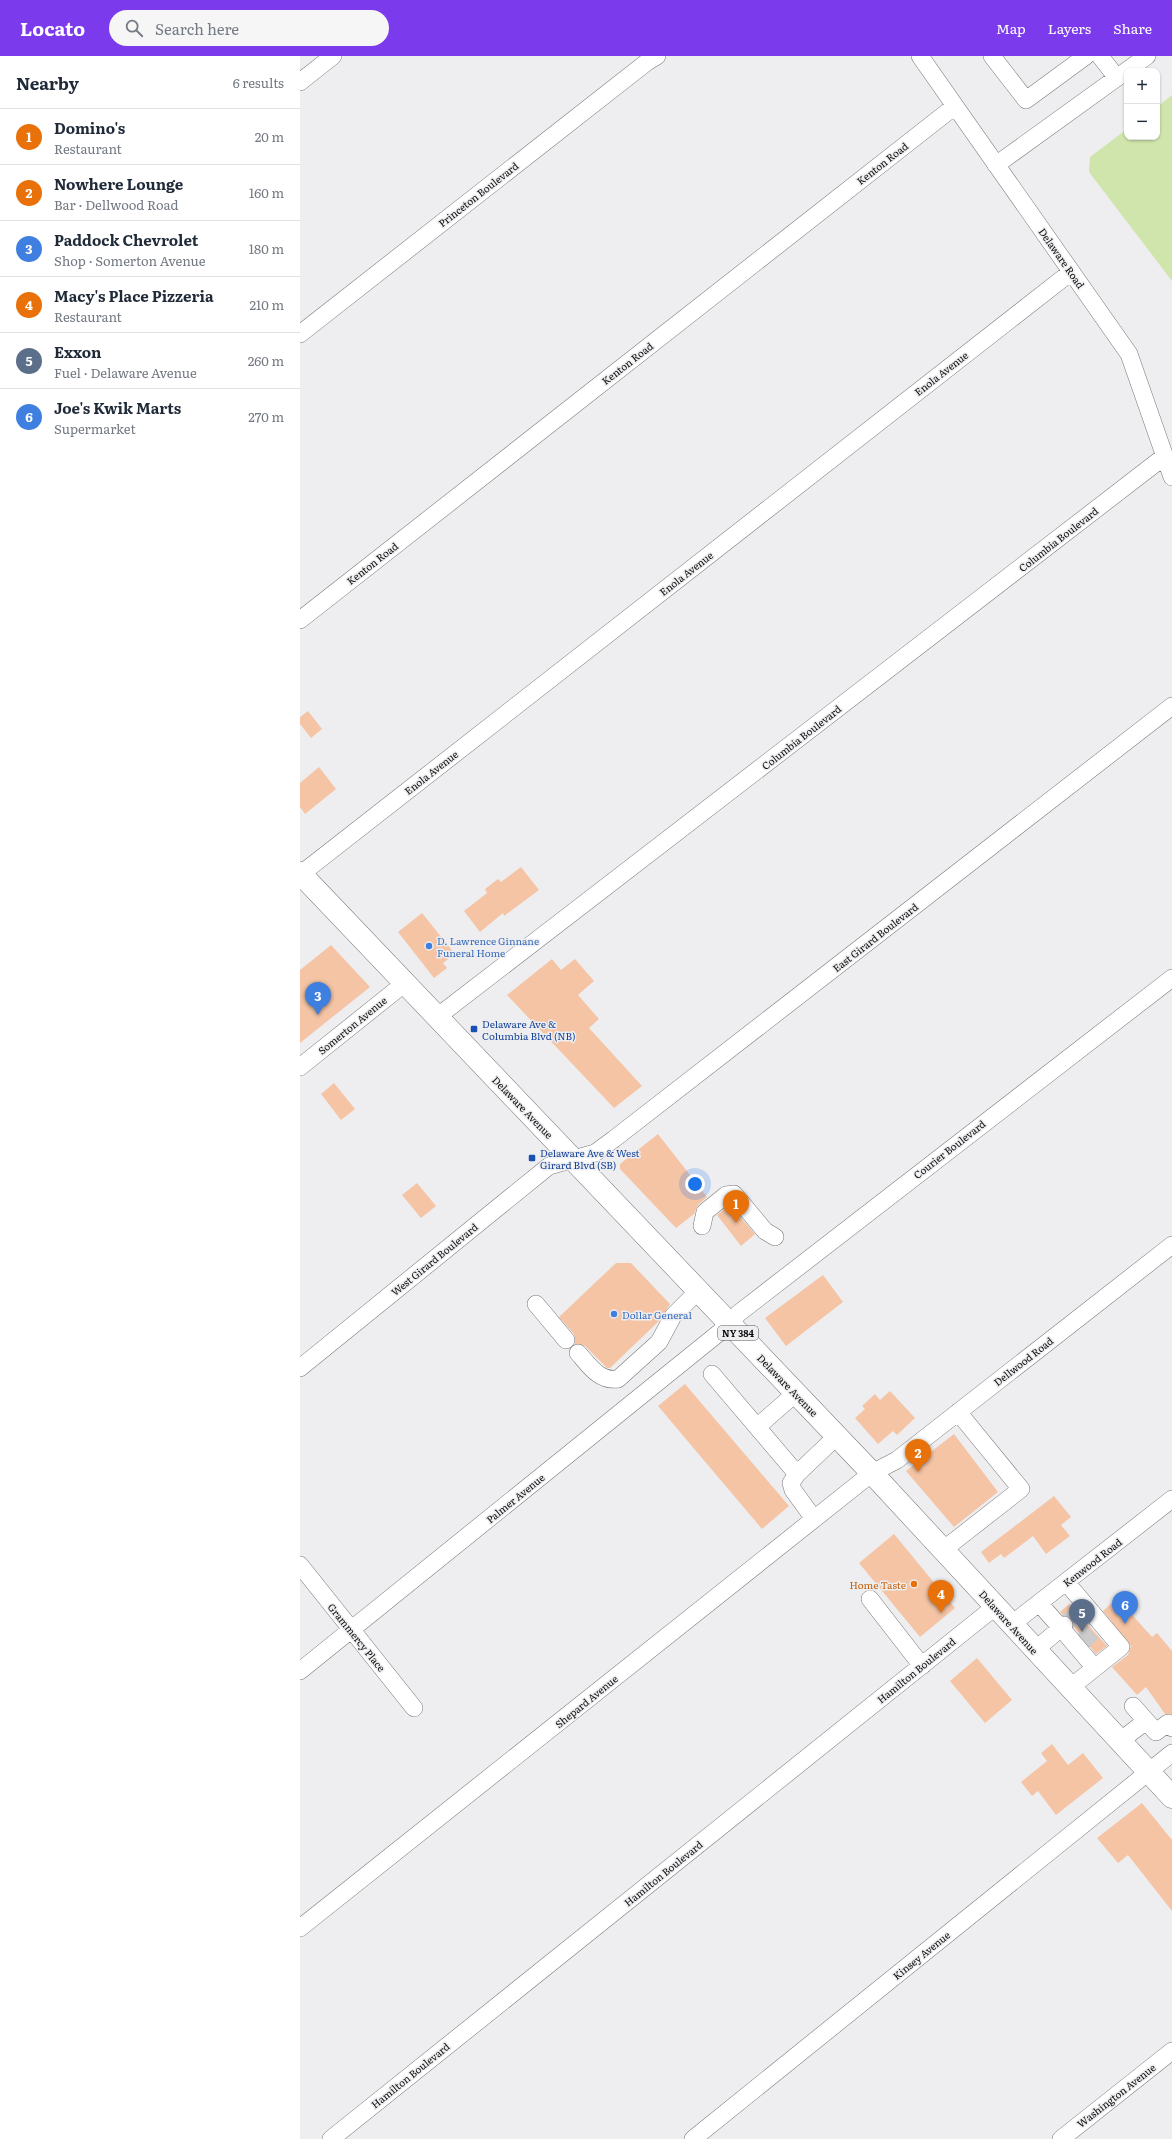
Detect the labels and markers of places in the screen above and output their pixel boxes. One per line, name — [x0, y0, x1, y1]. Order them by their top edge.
place label: D. Lawrence Ginnane Funeral Home — [437, 933, 539, 960]
marker: D. Lawrence Ginnane Funeral Home — [424, 941, 434, 951]
pin: 3 — [305, 982, 331, 1015]
place label: Delaware Ave & Columbia Blvd (NB) — [482, 1016, 575, 1043]
marker: Delaware Ave & Columbia Blvd (NB) — [469, 1024, 479, 1034]
place label: Delaware Ave & West Girard Blvd (SB) — [540, 1145, 640, 1172]
marker: Delaware Ave & West Girard Blvd (SB) — [527, 1153, 537, 1163]
pin: 1 — [723, 1190, 749, 1223]
place label: Dollar General — [622, 1307, 692, 1322]
marker: Dollar General — [609, 1309, 619, 1319]
pin: 2 — [905, 1439, 931, 1472]
place label: Home Taste — [850, 1577, 906, 1592]
marker: Home Taste — [909, 1579, 919, 1589]
pin: 4 — [928, 1580, 954, 1613]
pin: 6 — [1112, 1591, 1138, 1624]
pin: 5 — [1069, 1599, 1095, 1632]

